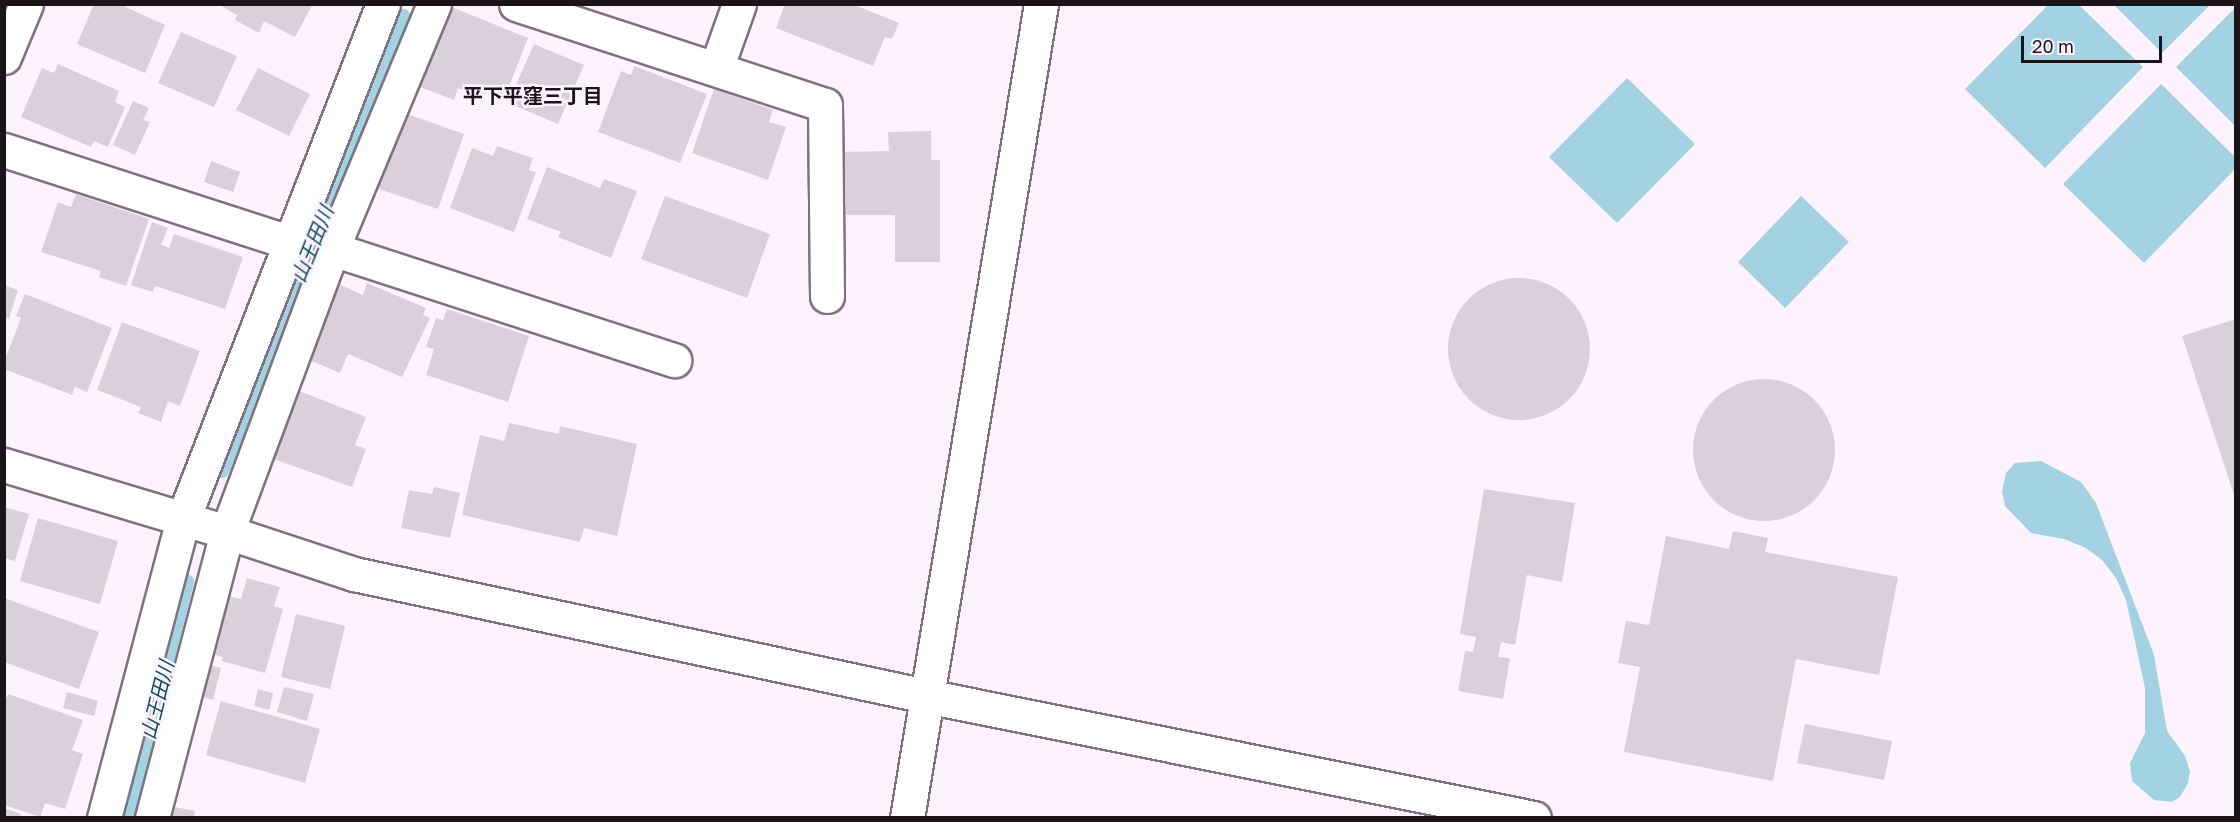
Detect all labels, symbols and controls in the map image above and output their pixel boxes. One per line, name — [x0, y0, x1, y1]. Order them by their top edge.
scale bar — [2024, 24, 2165, 62]
text: 20 m — [2032, 35, 2074, 57]
district label: 平下平窪三丁目 — [463, 83, 603, 107]
water label: 山王田川 — [286, 202, 338, 286]
water label: 山王田川 — [136, 658, 178, 742]

